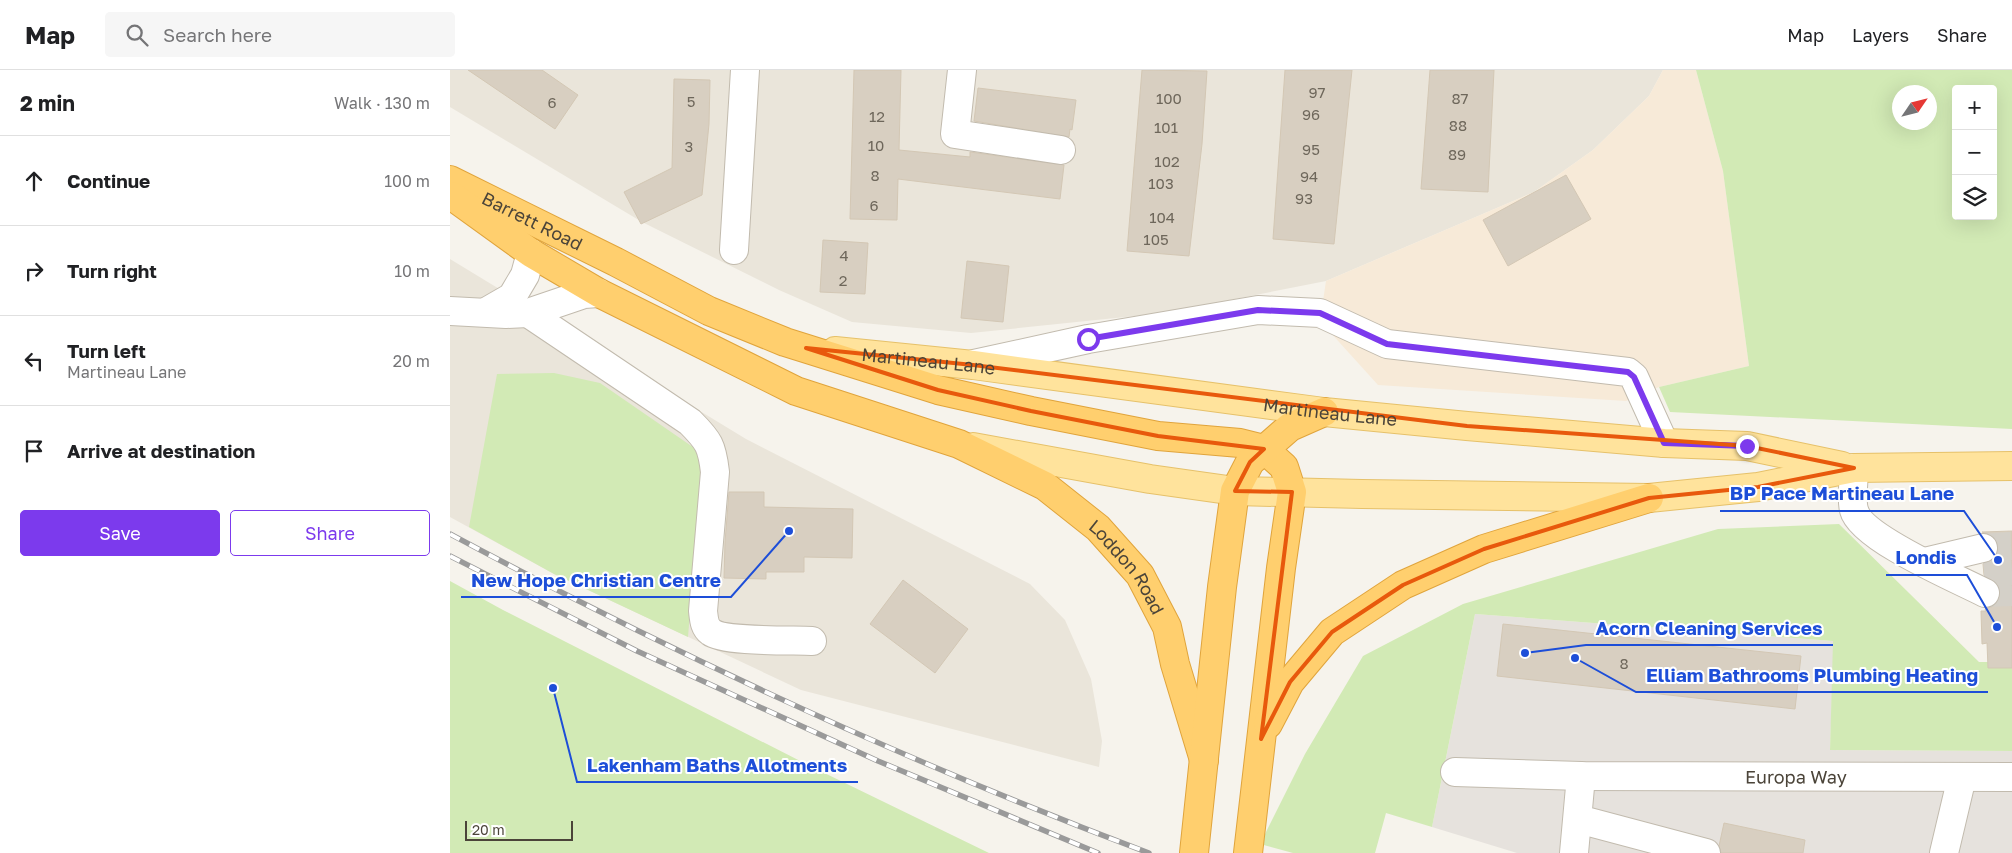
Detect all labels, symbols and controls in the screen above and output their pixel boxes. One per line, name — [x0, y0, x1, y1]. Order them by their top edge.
search box — [105, 12, 455, 57]
text: Map — [25, 20, 75, 49]
icon: search — [123, 21, 151, 49]
text: Search here — [163, 23, 272, 46]
text: Map — [1787, 24, 1824, 46]
text: Layers — [1852, 24, 1909, 46]
text: Share — [1937, 24, 1987, 46]
house number: 97 — [1308, 83, 1326, 101]
north arrow — [1892, 85, 1937, 130]
map controls — [1952, 85, 1997, 220]
button: + — [1952, 85, 1997, 130]
house number: 100 — [1156, 89, 1182, 107]
house number: 87 — [1451, 89, 1469, 107]
text: 2 min — [20, 90, 75, 116]
house number: 5 — [687, 92, 695, 110]
text: Walk · 130 m — [334, 93, 430, 113]
house number: 6 — [547, 93, 557, 111]
house number: 96 — [1302, 105, 1320, 123]
house number: 12 — [869, 107, 885, 125]
house number: 88 — [1449, 116, 1467, 134]
house number: 101 — [1154, 118, 1178, 136]
button: − — [1952, 130, 1997, 175]
house number: 10 — [868, 136, 884, 154]
house number: 3 — [685, 137, 693, 155]
house number: 95 — [1302, 140, 1320, 158]
house number: 89 — [1448, 145, 1466, 163]
house number: 102 — [1154, 152, 1180, 170]
house number: 8 — [870, 166, 880, 184]
icon: ahead — [20, 167, 48, 195]
house number: 94 — [1300, 167, 1318, 185]
text: Continue — [67, 169, 150, 192]
text: 100 m — [384, 171, 430, 191]
house number: 103 — [1148, 174, 1174, 192]
button: layers — [1952, 175, 1997, 220]
street label: Barrett Road — [479, 187, 586, 255]
house number: 93 — [1295, 189, 1313, 207]
house number: 6 — [869, 196, 879, 214]
house number: 104 — [1149, 208, 1175, 226]
house number: 105 — [1143, 230, 1169, 248]
house number: 4 — [839, 246, 849, 264]
icon: right — [20, 257, 48, 285]
text: Turn right — [67, 259, 157, 282]
text: 10 m — [394, 261, 430, 281]
house number: 2 — [839, 271, 847, 289]
route start — [1077, 328, 1100, 351]
text: Turn left — [67, 339, 146, 362]
street label: Martineau Lane — [861, 343, 997, 379]
icon: left — [20, 347, 48, 375]
text: 20 m — [393, 351, 430, 371]
text: Martineau Lane — [67, 362, 186, 382]
street label: Martineau Lane — [1262, 393, 1398, 430]
route end — [1736, 435, 1759, 458]
icon: arrive — [20, 437, 48, 465]
text: Arrive at destination — [67, 439, 255, 462]
callout: BP Pace Martineau Lane — [1720, 477, 1964, 511]
text: BP Pace Martineau Lane — [1730, 481, 1954, 504]
button: Save — [20, 510, 220, 556]
button: Share — [230, 510, 430, 556]
street label: Loddon Road — [1085, 514, 1169, 618]
callout: Londis — [1886, 541, 1967, 575]
text: Londis — [1895, 545, 1957, 568]
callout: New Hope Christian Centre — [461, 563, 731, 597]
text: New Hope Christian Centre — [471, 568, 721, 591]
callout: Acorn Cleaning Services — [1586, 611, 1833, 645]
text: Acorn Cleaning Services — [1595, 616, 1823, 639]
house number: 8 — [1619, 654, 1629, 672]
callout: Elliam Bathrooms Plumbing Heating — [1636, 658, 1988, 692]
text: Elliam Bathrooms Plumbing Heating — [1646, 663, 1978, 686]
callout: Lakenham Baths Allotments — [577, 748, 858, 782]
text: Lakenham Baths Allotments — [587, 753, 848, 776]
street label: Europa Way — [1745, 765, 1847, 788]
scale bar — [465, 818, 572, 841]
text: 20 m — [472, 821, 505, 838]

